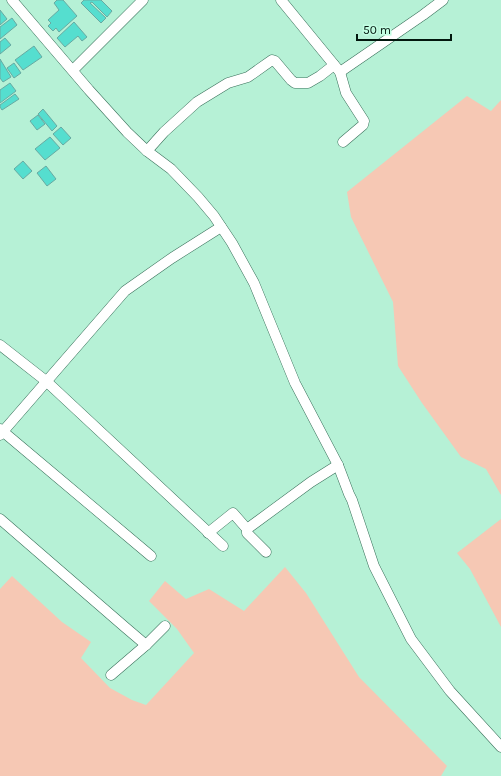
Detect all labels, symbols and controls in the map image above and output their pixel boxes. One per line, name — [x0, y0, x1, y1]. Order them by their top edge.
scale bar — [357, 16, 451, 42]
text: 50 m — [363, 23, 391, 37]

